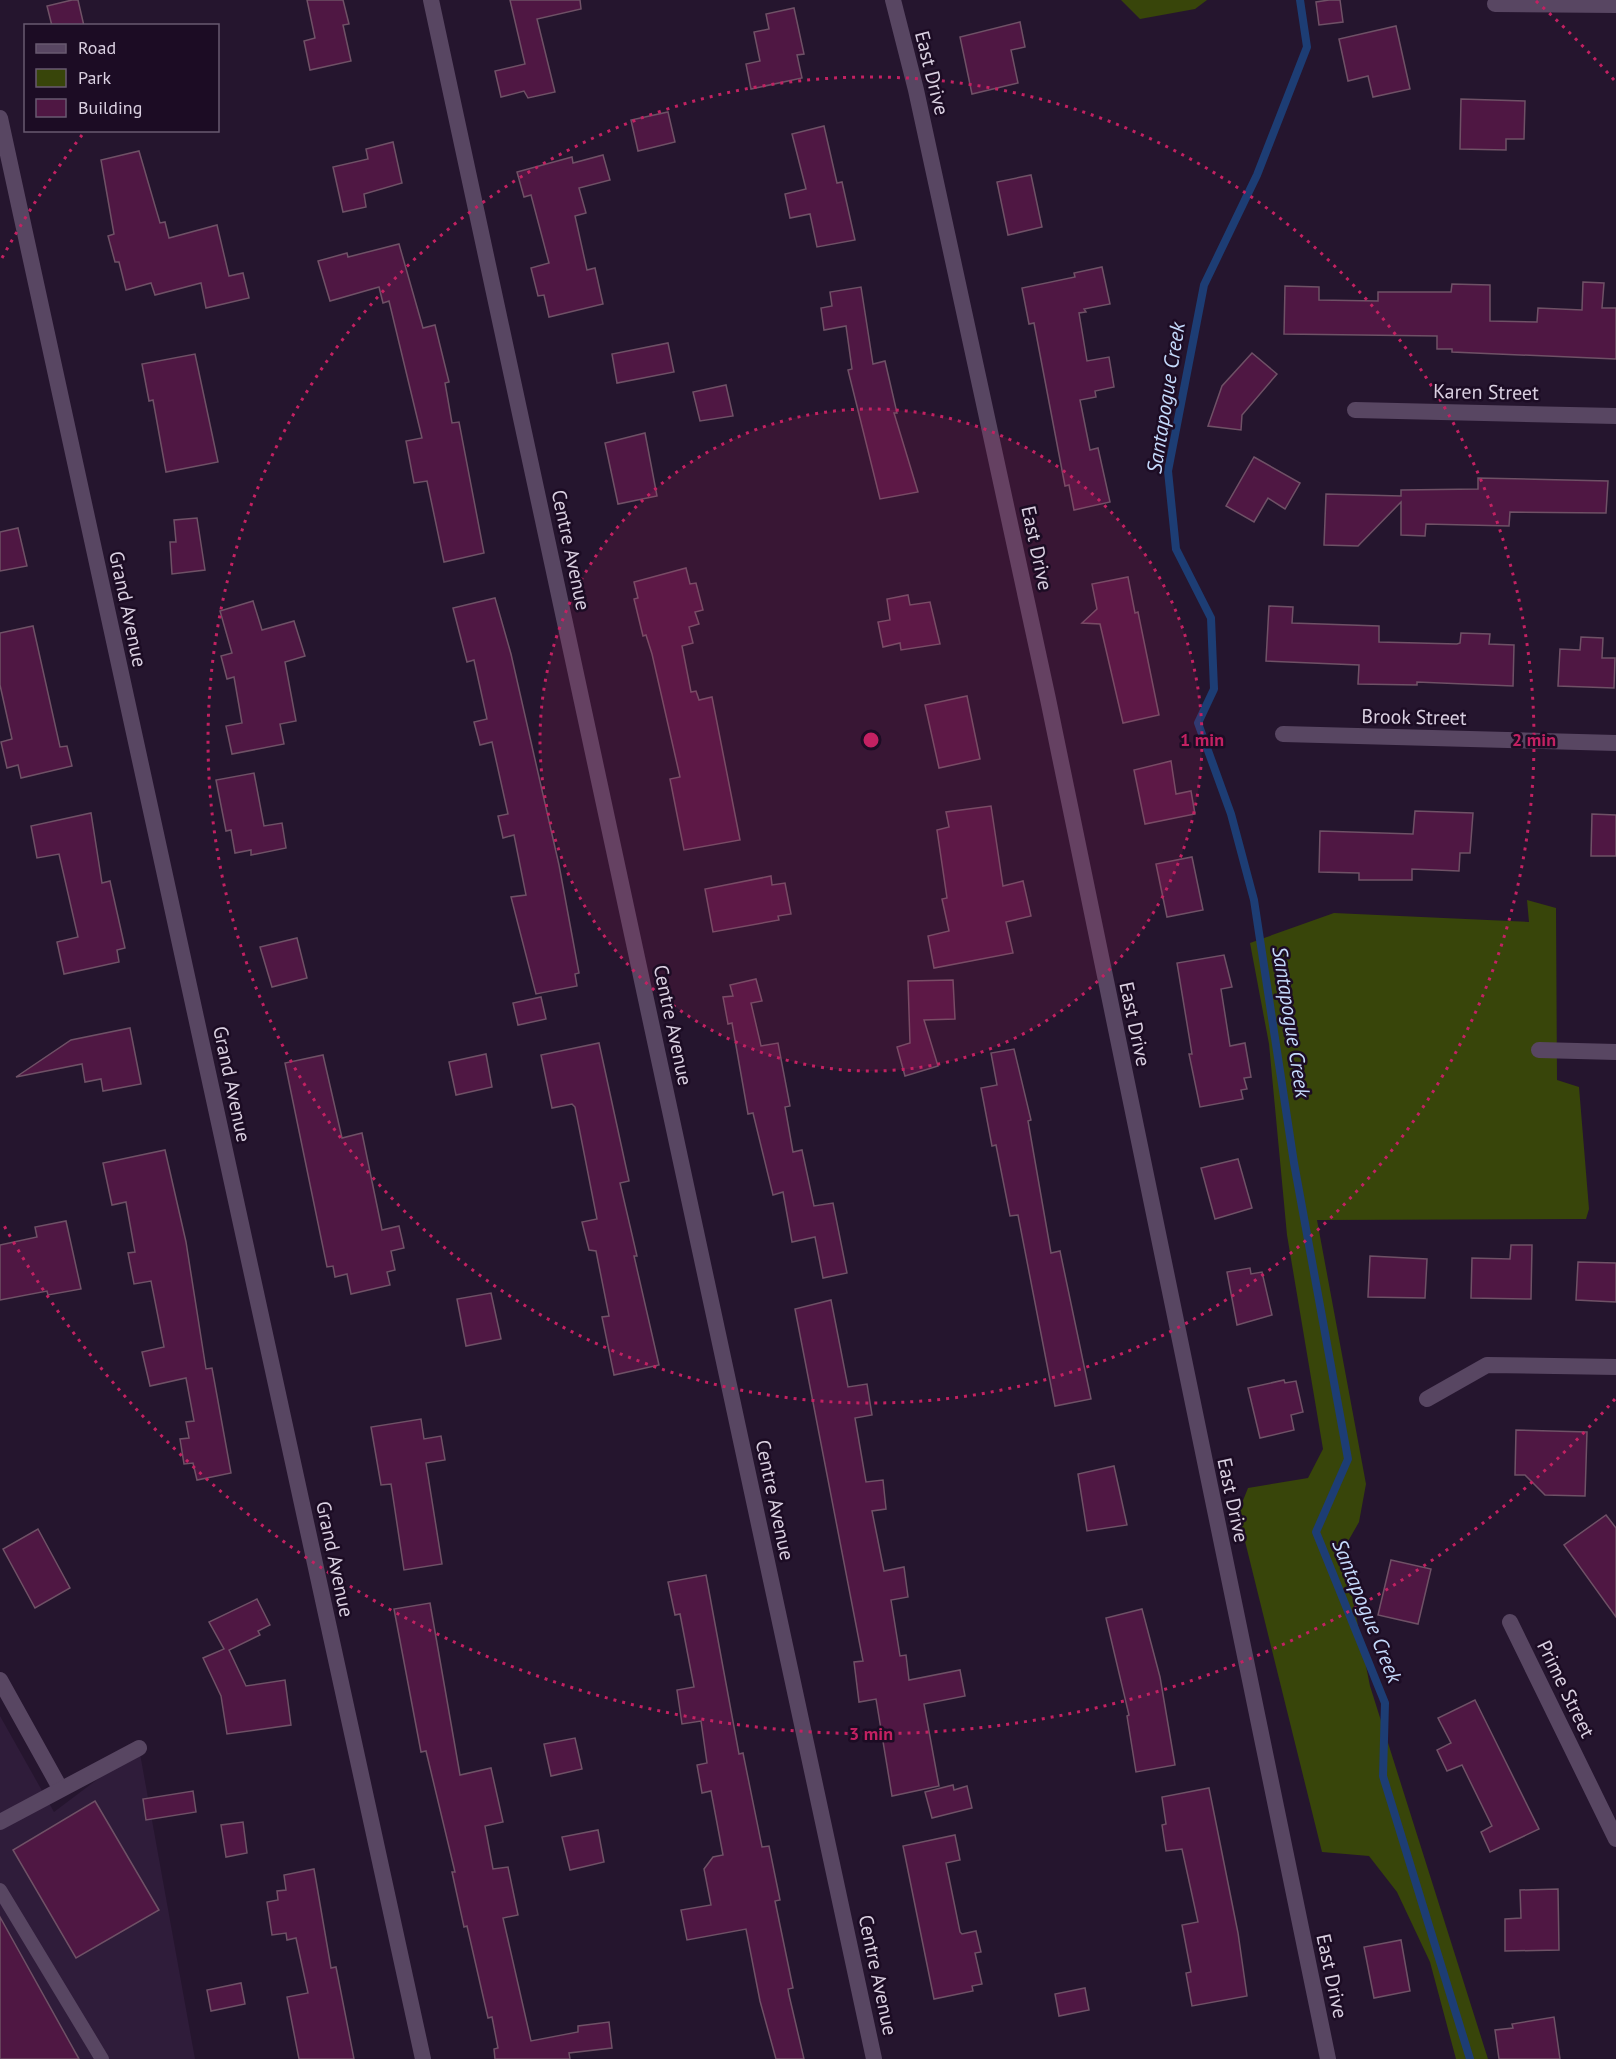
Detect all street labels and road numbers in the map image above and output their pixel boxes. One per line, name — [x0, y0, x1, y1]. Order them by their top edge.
street label: East Drive — [909, 28, 955, 118]
street label: Karen Street — [1433, 378, 1539, 406]
street label: Centre Avenue — [546, 487, 596, 613]
street label: East Drive — [1015, 503, 1059, 593]
street label: Grand Avenue — [103, 549, 153, 669]
street label: Brook Street — [1361, 703, 1467, 731]
street label: Centre Avenue — [648, 962, 698, 1088]
street label: East Drive — [1113, 979, 1157, 1069]
street label: Grand Avenue — [207, 1024, 257, 1144]
street label: Centre Avenue — [750, 1437, 800, 1563]
street label: East Drive — [1211, 1455, 1255, 1545]
street label: Grand Avenue — [310, 1499, 360, 1619]
street label: Prime Street — [1531, 1636, 1601, 1742]
street label: Centre Avenue — [853, 1912, 903, 2038]
street label: East Drive — [1310, 1931, 1354, 2021]

